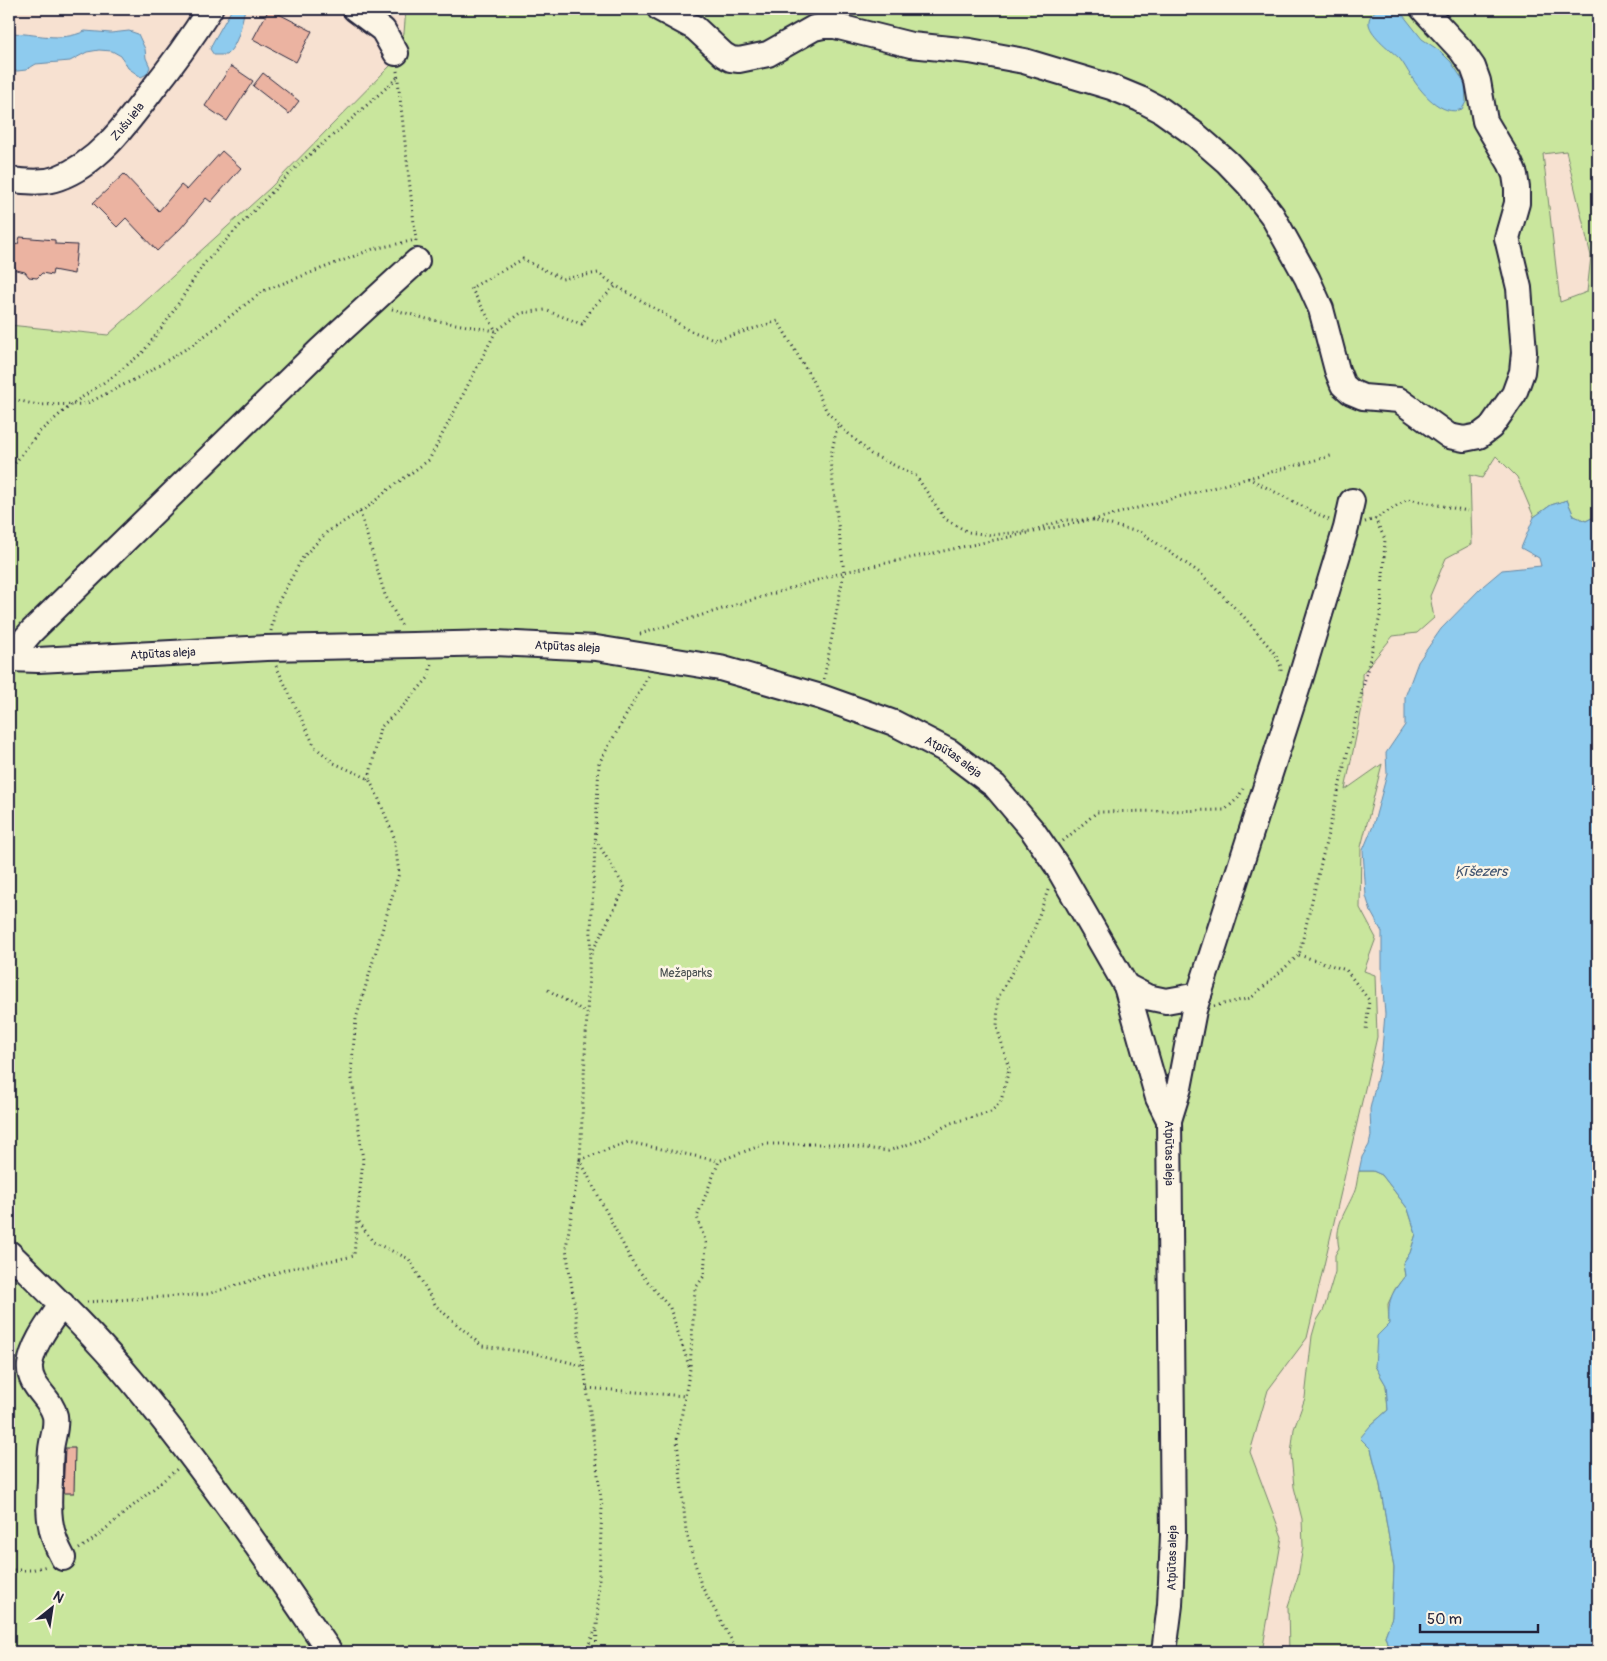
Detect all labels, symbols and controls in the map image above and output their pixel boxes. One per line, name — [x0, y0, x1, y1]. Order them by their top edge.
street label: Zušu iela — [108, 99, 148, 144]
street label: Atpūtas aleja — [534, 638, 602, 657]
street label: Atpūtas aleja — [130, 645, 196, 663]
street label: Atpūtas aleja — [922, 733, 985, 782]
water label: Ķīšezers — [1455, 863, 1509, 880]
park label: Mežaparks — [660, 966, 713, 981]
street label: Atpūtas aleja — [1161, 1120, 1177, 1186]
street label: Atpūtas aleja — [1164, 1525, 1181, 1591]
north arrow — [28, 1584, 78, 1634]
text: N — [50, 1587, 67, 1607]
scale bar — [1420, 1601, 1537, 1633]
text: 50 m — [1427, 1610, 1462, 1629]

